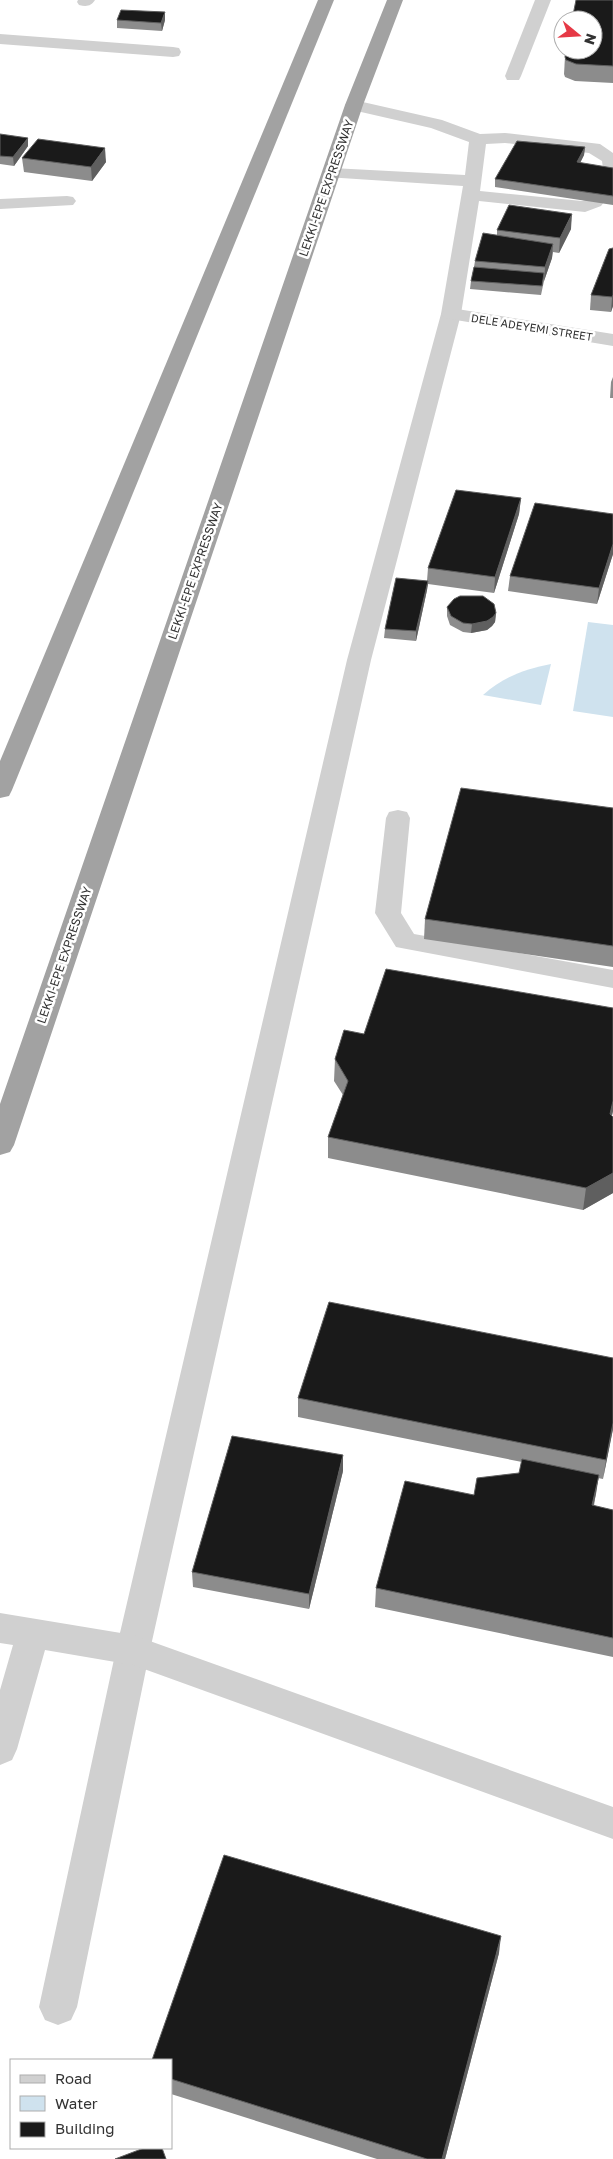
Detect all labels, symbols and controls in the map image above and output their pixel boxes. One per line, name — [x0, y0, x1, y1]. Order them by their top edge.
north arrow — [553, 10, 603, 60]
text: N — [581, 31, 601, 47]
street label: LEKKI-EPE EXPRESSWAY — [296, 117, 357, 258]
street label: DELE ADEYEMI STREET — [470, 311, 594, 343]
street label: LEKKI-EPE EXPRESSWAY — [165, 500, 226, 641]
street label: LEKKI-EPE EXPRESSWAY — [34, 884, 95, 1025]
legend — [10, 2059, 172, 2149]
text: Road — [55, 2069, 92, 2087]
text: Water — [55, 2094, 98, 2112]
text: Building — [55, 2119, 115, 2137]

